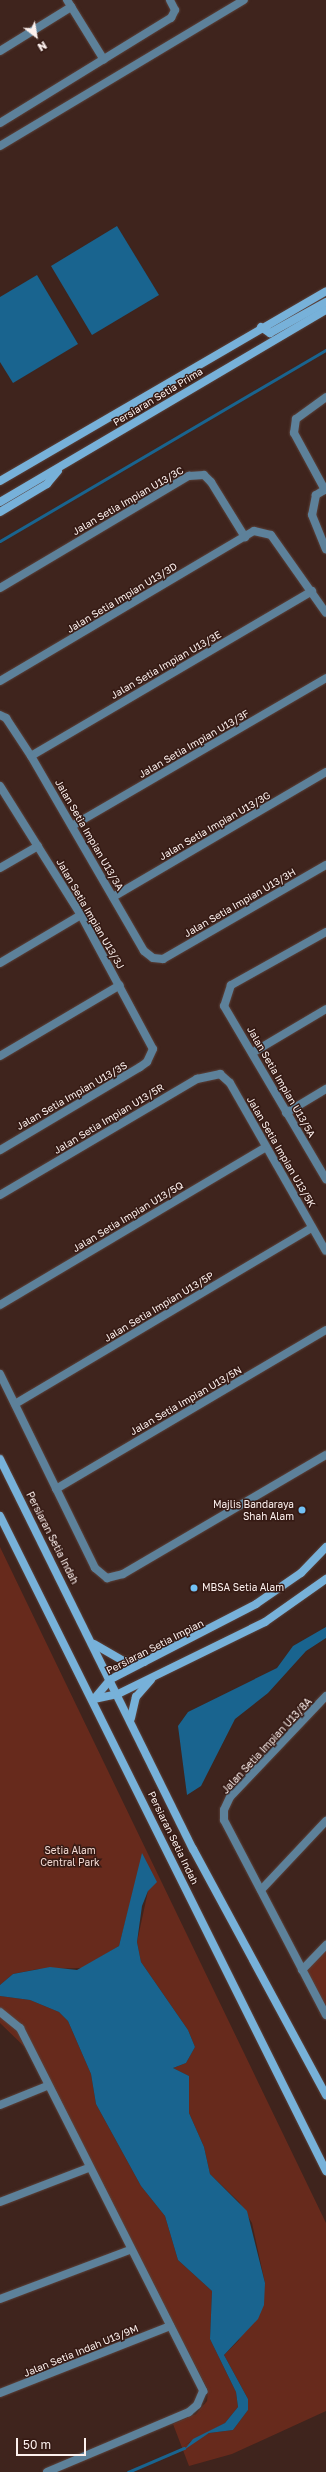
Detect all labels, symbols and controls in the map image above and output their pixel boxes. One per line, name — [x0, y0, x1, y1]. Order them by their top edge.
north arrow — [16, 16, 56, 56]
text: N — [36, 39, 49, 54]
street label: Persiaran Setia Prima — [111, 365, 205, 429]
street label: Jalan Setia Impian U13/3C — [70, 464, 186, 538]
street label: Jalan Setia Impian U13/3D — [65, 560, 179, 636]
street label: Jalan Setia Impian U13/3E — [109, 628, 223, 702]
street label: Jalan Setia Impian U13/3F — [137, 707, 251, 781]
street label: Jalan Setia Impian U13/3A — [52, 777, 126, 893]
street label: Jalan Setia Impian U13/3G — [157, 789, 273, 863]
street label: Jalan Setia Impian U13/3J — [54, 857, 126, 971]
street label: Jalan Setia Impian U13/3H — [182, 866, 298, 940]
street label: Jalan Setia Impian U13/5A — [244, 1024, 318, 1140]
street label: Jalan Setia Impian U13/3S — [14, 1059, 130, 1133]
street label: Jalan Setia Impian U13/5R — [52, 1081, 166, 1157]
street label: Jalan Setia Impian U13/5K — [244, 1094, 318, 1210]
street label: Jalan Setia Impian U13/5Q — [71, 1179, 185, 1255]
street label: Jalan Setia Impian U13/5P — [102, 1269, 216, 1345]
street label: Jalan Setia Impian U13/5N — [128, 1364, 244, 1438]
street label: Persiaran Setia Indah — [23, 1490, 81, 1586]
place label: Majlis Bandaraya Shah Alam — [213, 1498, 294, 1522]
marker: Majlis Bandaraya Shah Alam — [297, 1505, 307, 1515]
place label: MBSA Setia Alam — [202, 1582, 284, 1594]
marker: MBSA Setia Alam — [189, 1583, 199, 1593]
street label: Persiaran Setia Impian — [104, 1617, 206, 1677]
street label: Jalan Setia Impian U13/8A — [219, 1696, 315, 1796]
street label: Persiaran Setia Indah — [145, 1789, 201, 1887]
park label: Setia Alam Central Park — [40, 1844, 100, 1868]
street label: Jalan Setia Indah U13/9M — [22, 2322, 140, 2380]
scale bar — [18, 2430, 88, 2456]
text: 50 m — [23, 2437, 51, 2452]

